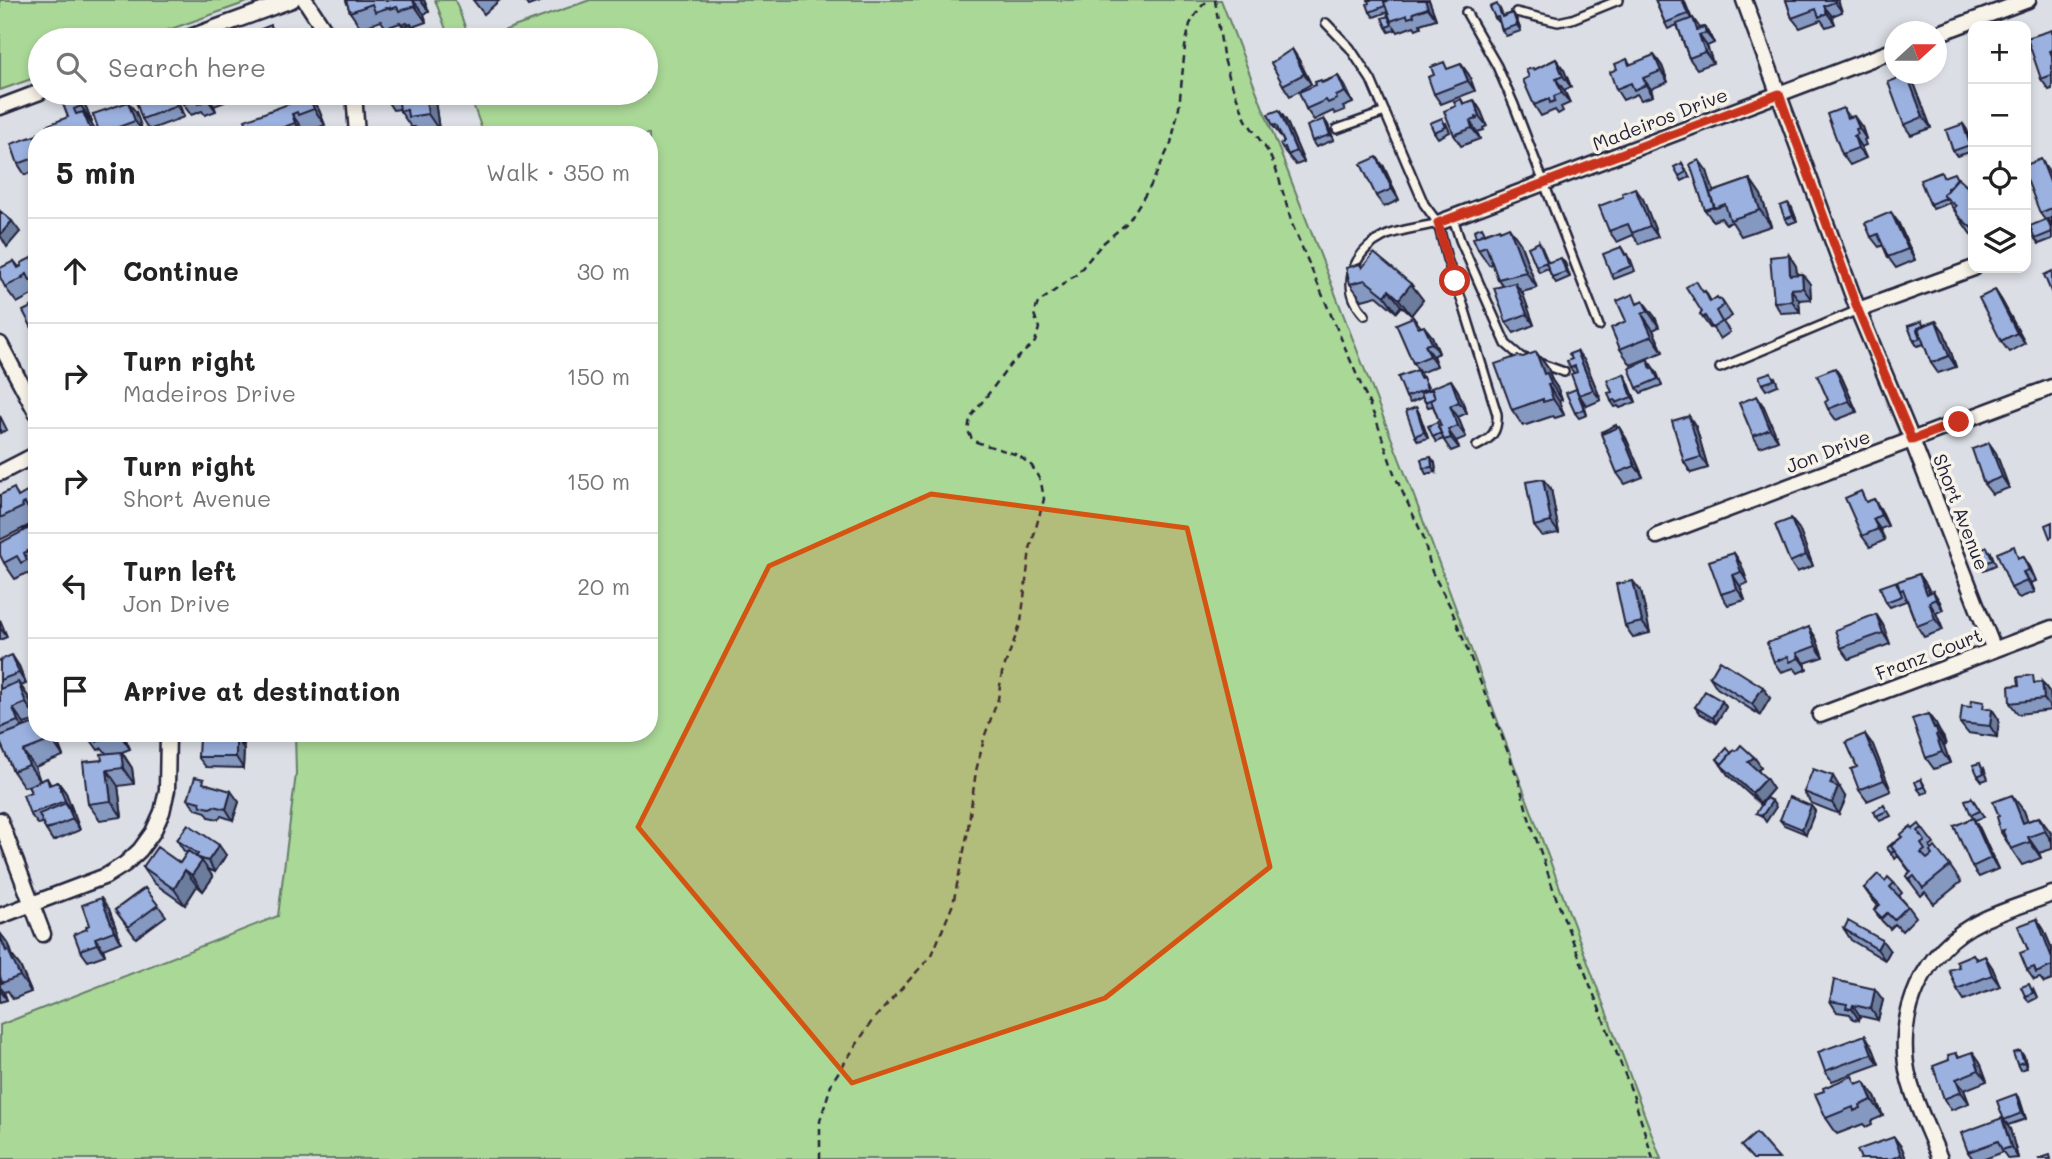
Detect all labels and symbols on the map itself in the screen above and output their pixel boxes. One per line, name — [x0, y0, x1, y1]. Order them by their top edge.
north arrow — [1884, 21, 1947, 84]
street label: Madeiros Drive — [1589, 81, 1731, 156]
route start — [1439, 265, 1470, 296]
route end — [1943, 406, 1974, 437]
street label: Jon Drive — [1782, 423, 1874, 478]
street label: Short Avenue — [1928, 450, 1995, 573]
street label: Franz Court — [1872, 622, 1986, 685]

